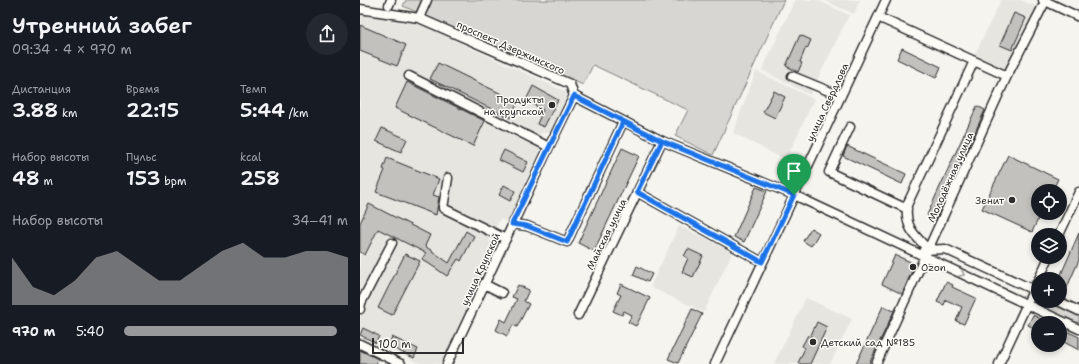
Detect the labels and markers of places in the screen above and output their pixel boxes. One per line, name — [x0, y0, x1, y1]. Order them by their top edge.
place label: Продукты на крупской — [484, 93, 544, 118]
marker: Продукты на крупской — [547, 100, 557, 110]
pin — [777, 154, 811, 195]
place label: Зенит — [975, 194, 1005, 207]
marker: Зенит — [1007, 195, 1017, 205]
place label: Ozon — [921, 261, 946, 274]
marker: Ozon — [908, 262, 918, 272]
place label: Детский сад №185 — [821, 336, 915, 349]
marker: Детский сад №185 — [808, 337, 818, 347]

